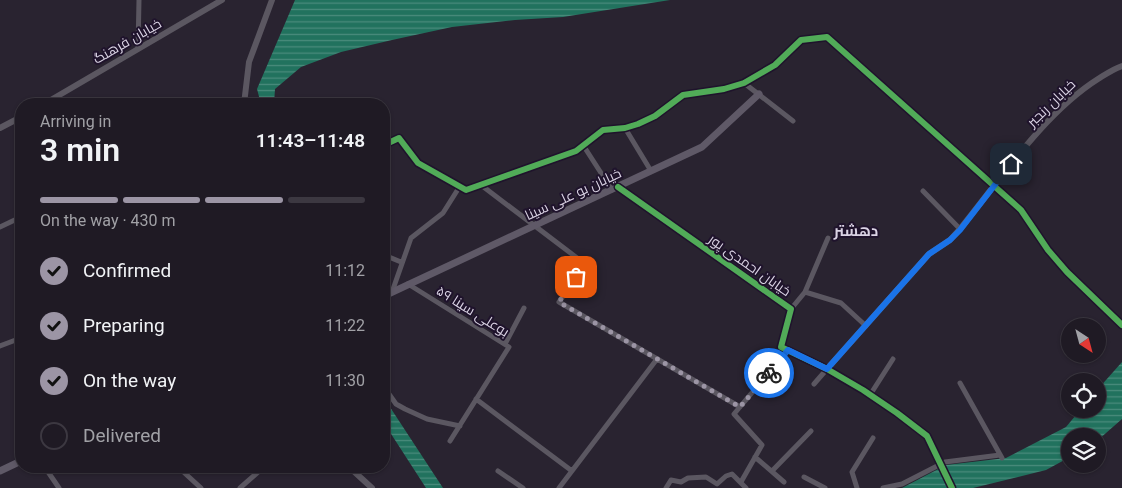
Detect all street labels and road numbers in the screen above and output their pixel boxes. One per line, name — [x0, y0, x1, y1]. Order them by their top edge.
street label: خیابان فرهنگ — [90, 15, 164, 67]
street label: خیابان رنجبر — [1023, 76, 1078, 131]
street label: خیابان بو علی سینا — [522, 165, 624, 223]
street label: خیابان احمدی پور — [704, 230, 794, 301]
street label: بوعلی سینا ۵۹ — [434, 282, 512, 340]

